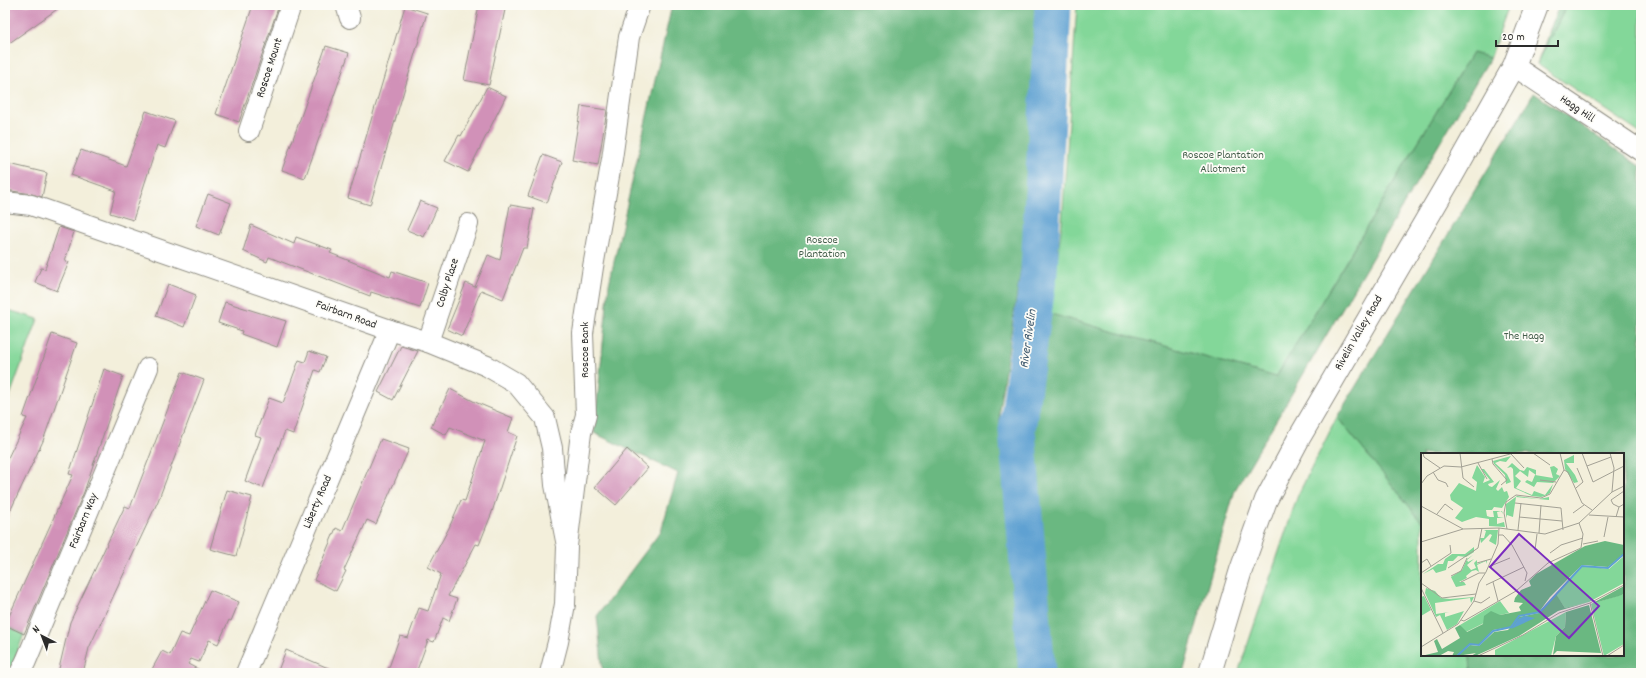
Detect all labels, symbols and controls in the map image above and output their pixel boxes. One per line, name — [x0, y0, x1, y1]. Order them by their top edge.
scale bar — [1496, 22, 1558, 48]
text: 20 m — [1502, 29, 1525, 46]
street label: Roscoe Mount — [252, 35, 288, 100]
street label: Hagg Hill — [1556, 91, 1598, 127]
park label: Roscoe Plantation Allotment — [1182, 147, 1264, 178]
park label: Roscoe Plantation — [798, 232, 846, 263]
street label: Colby Place — [432, 256, 464, 310]
street label: Rivelin Valley Road — [1331, 292, 1387, 374]
street label: Fairbarn Road — [313, 296, 379, 334]
water label: River Rivelin — [1015, 307, 1043, 370]
street label: Roscoe Bank — [577, 322, 594, 378]
park label: The Hagg — [1504, 328, 1544, 345]
inset map — [1421, 453, 1624, 656]
street label: Liberty Road — [299, 473, 337, 531]
street label: Fairbarn Way — [65, 490, 103, 551]
north arrow — [22, 616, 62, 656]
text: N — [29, 622, 44, 638]

